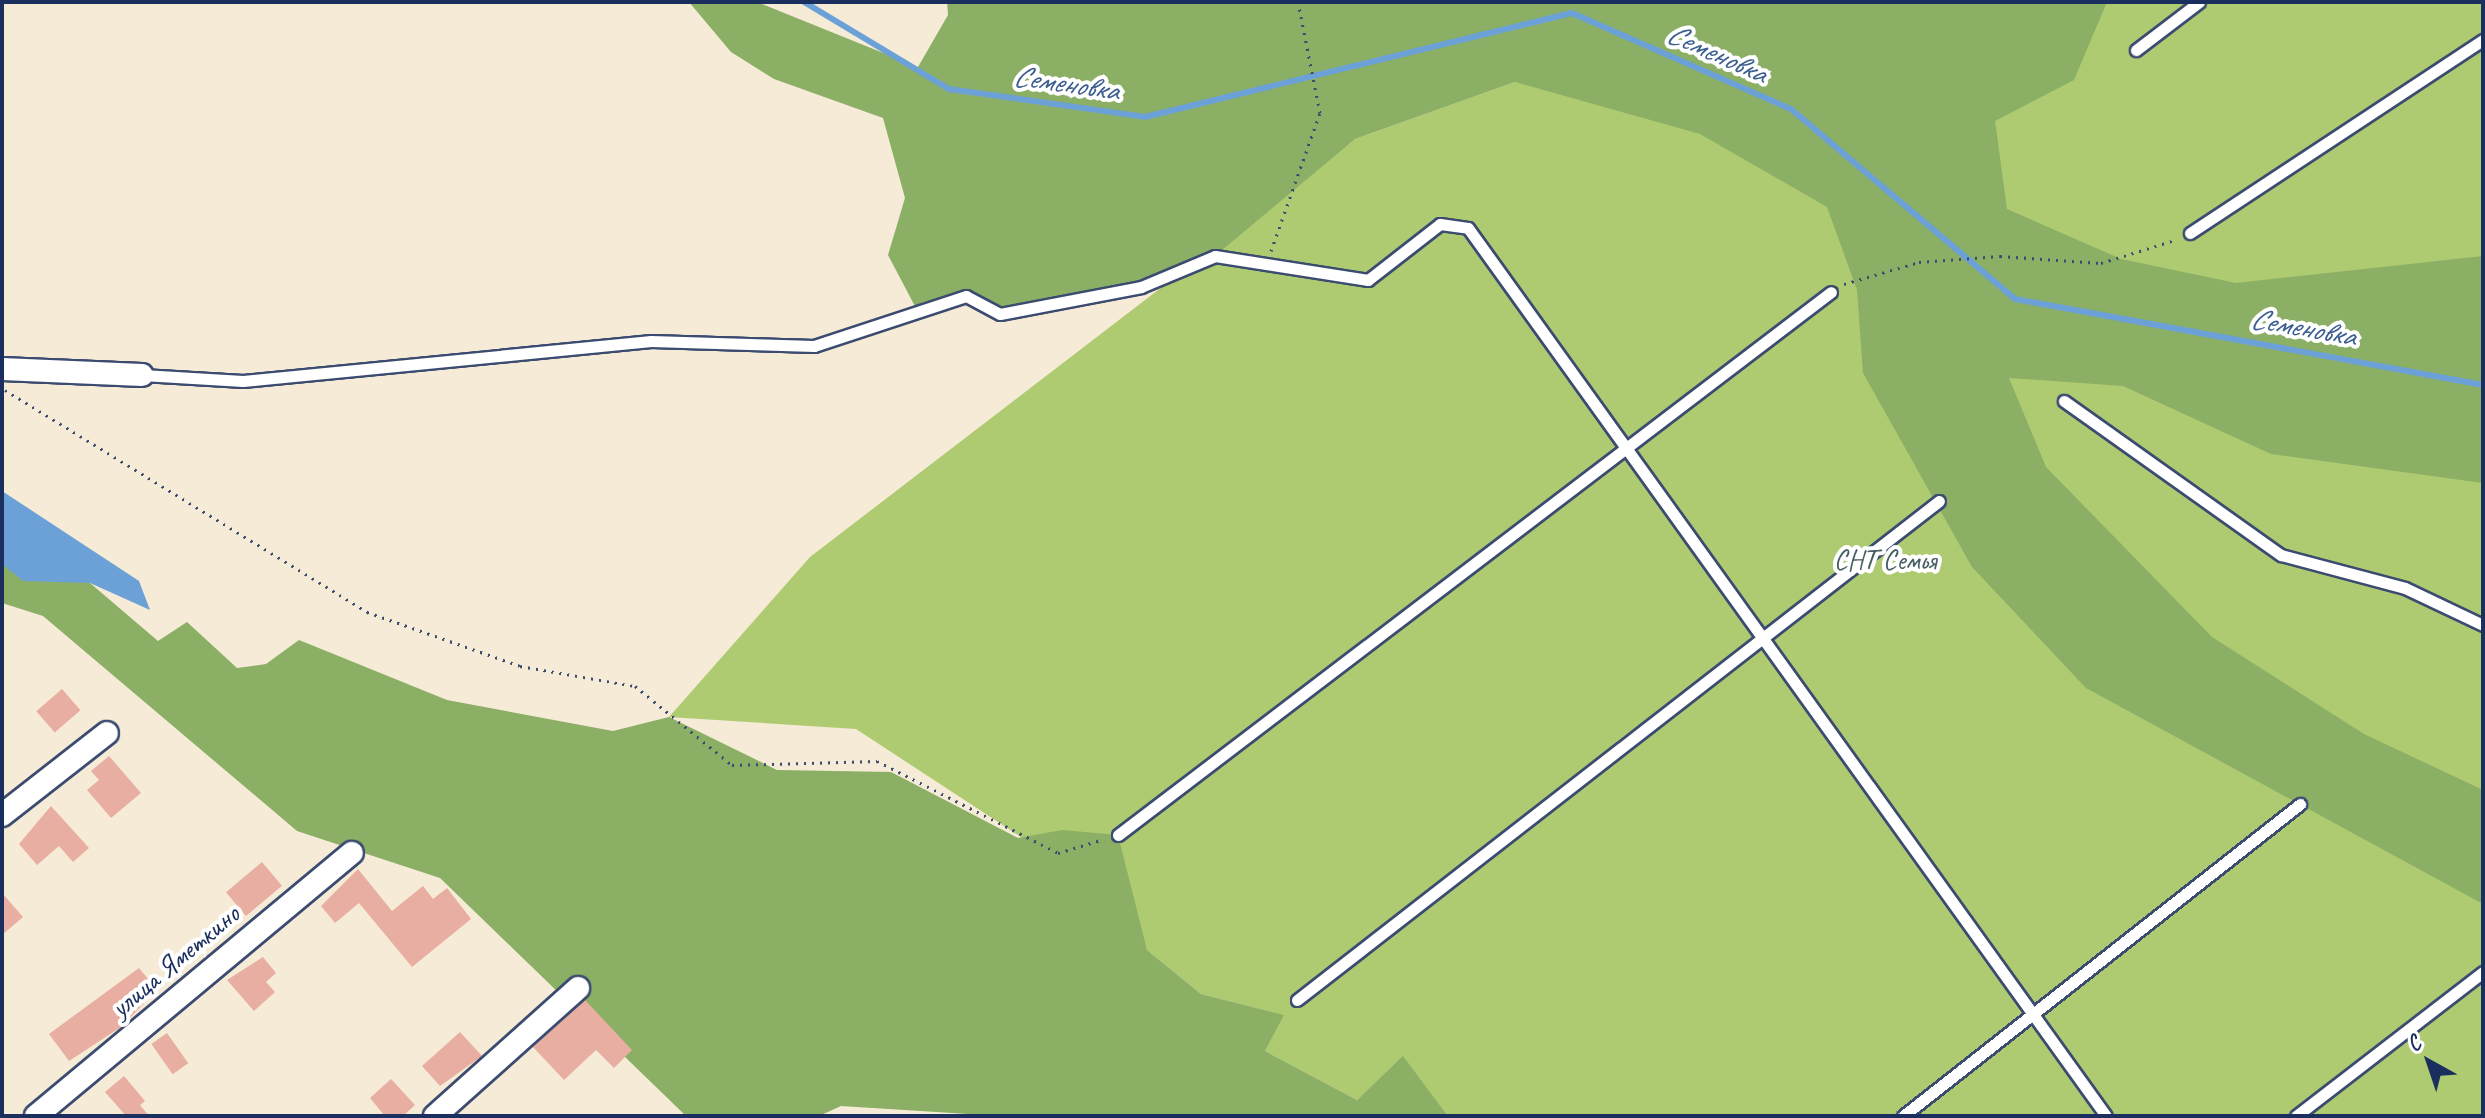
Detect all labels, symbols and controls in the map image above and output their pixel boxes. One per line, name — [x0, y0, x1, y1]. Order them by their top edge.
water label: Семеновка — [1661, 15, 1773, 91]
water label: Семеновка — [1011, 58, 1121, 108]
water label: Семеновка — [2248, 300, 2358, 354]
park label: СНТ Семья — [1834, 543, 1936, 577]
street label: улица Яметкино — [103, 896, 247, 1026]
north arrow — [2389, 1022, 2469, 1102]
text: С — [2400, 1029, 2427, 1058]

